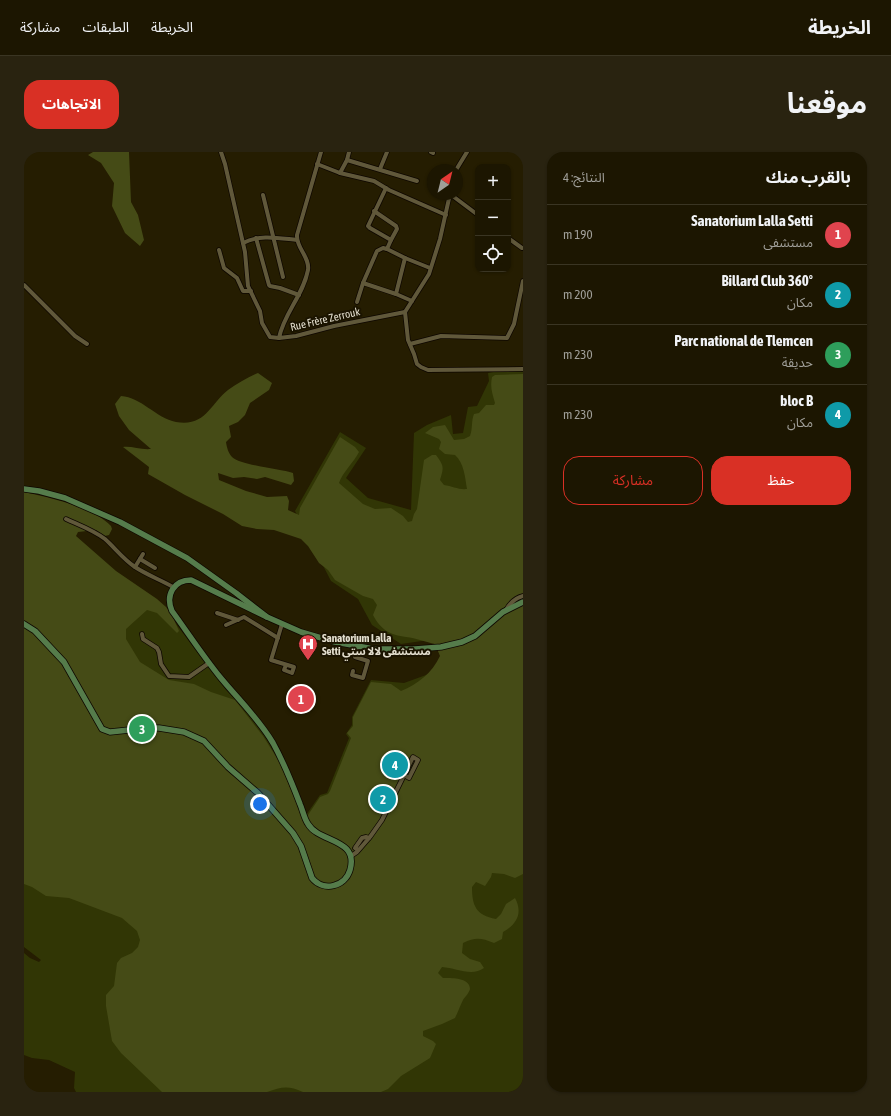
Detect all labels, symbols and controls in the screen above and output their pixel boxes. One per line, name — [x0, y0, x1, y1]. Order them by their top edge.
text: الخريطة — [808, 16, 871, 38]
text: مشاركة — [20, 19, 60, 35]
text: الطبقات — [82, 19, 129, 35]
text: الخريطة — [151, 19, 193, 35]
button: الاتجاهات — [24, 80, 119, 129]
text: موقعنا — [787, 87, 867, 119]
north arrow — [427, 164, 463, 200]
map controls — [475, 164, 511, 272]
button: + — [475, 164, 511, 200]
text: بالقرب منك — [766, 167, 851, 187]
text: النتائج: 4 — [563, 170, 605, 185]
button: − — [475, 200, 511, 236]
text: Sanatorium Lalla Setti — [691, 212, 813, 229]
text: 190 m — [563, 227, 593, 242]
text: 1 — [835, 227, 841, 242]
text: مستشفى — [763, 235, 813, 250]
button: locate — [475, 236, 511, 272]
text: Billard Club 360° — [721, 272, 813, 289]
text: 200 m — [563, 287, 593, 302]
text: 2 — [835, 287, 841, 302]
text: مكان — [787, 295, 813, 310]
street label: Rue Frère Zerrouk — [289, 305, 361, 333]
text: Parc national de Tlemcen — [674, 332, 813, 349]
text: 230 m — [563, 347, 593, 362]
text: 3 — [835, 347, 841, 362]
text: حديقة — [782, 355, 813, 370]
text: bloc B — [780, 392, 813, 409]
text: 230 m — [563, 407, 593, 422]
text: 4 — [835, 407, 841, 422]
text: مكان — [787, 415, 813, 430]
button: مشاركة — [563, 456, 703, 505]
button: حفظ — [711, 456, 851, 505]
place label: Sanatorium Lalla Setti مستشفى لالا ستي — [322, 632, 431, 661]
hospital icon: Sanatorium Lalla Setti مستشفى لالا ستي — [297, 633, 319, 661]
pin: 1 — [288, 684, 314, 714]
pin: 3 — [129, 714, 155, 744]
pin: 4 — [382, 750, 408, 780]
pin: 2 — [370, 784, 396, 814]
your location — [250, 794, 270, 814]

